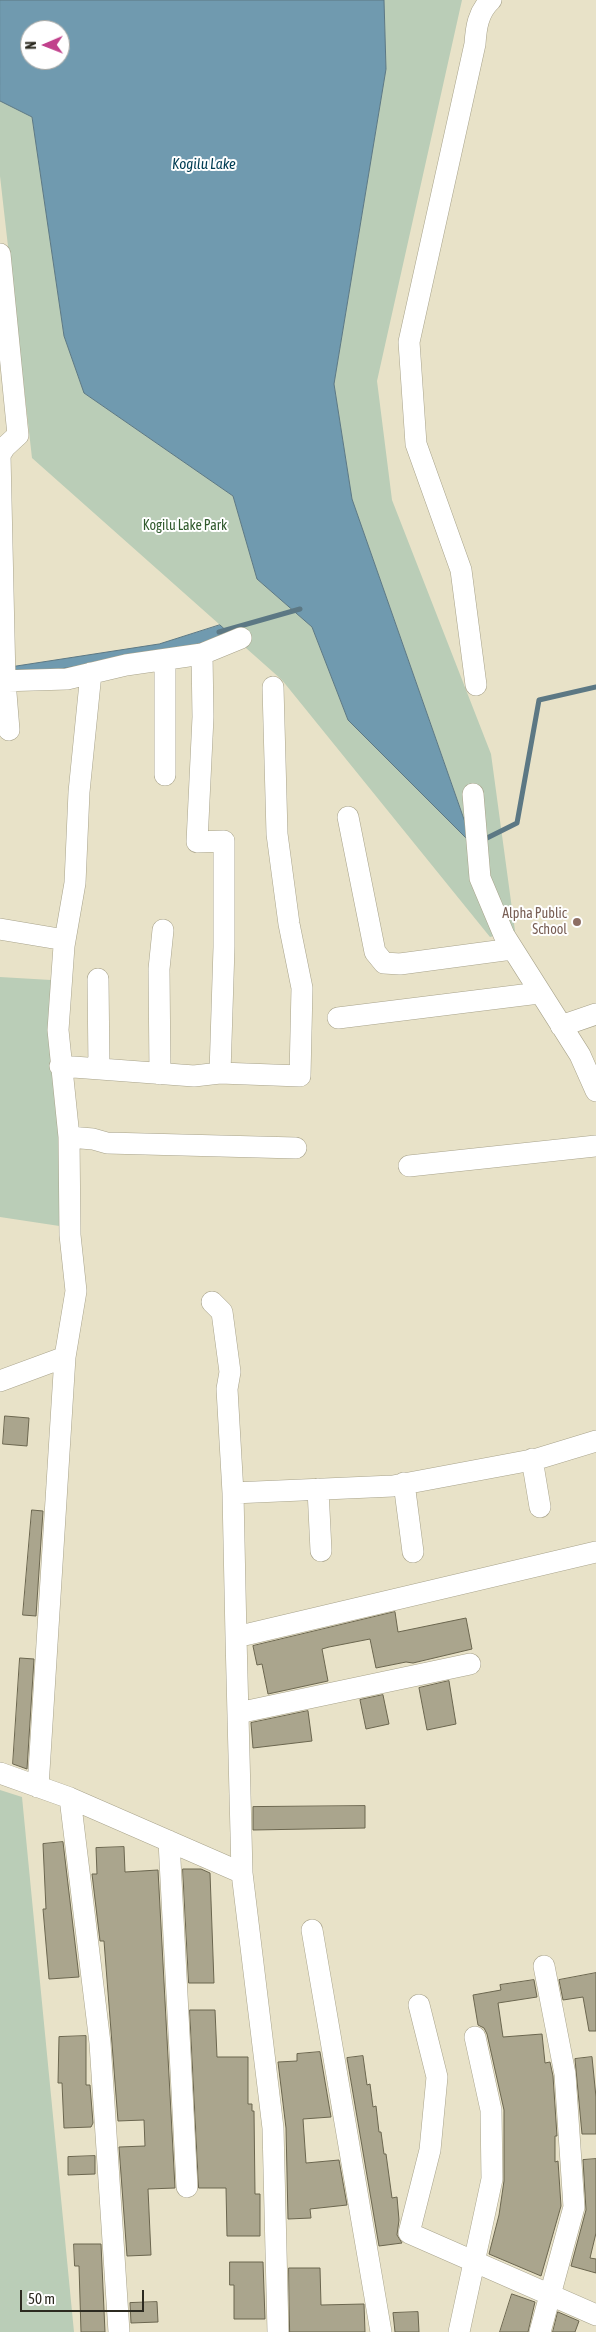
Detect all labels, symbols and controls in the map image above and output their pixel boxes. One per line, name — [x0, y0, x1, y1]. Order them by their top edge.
north arrow — [20, 20, 70, 70]
text: N — [23, 41, 39, 50]
water label: Kogilu Lake — [172, 155, 236, 173]
park label: Kogilu Lake Park — [143, 518, 227, 534]
place label: Alpha Public School — [502, 906, 567, 939]
marker: Alpha Public School — [571, 916, 583, 928]
scale bar — [22, 2280, 146, 2312]
text: 50 m — [28, 2290, 55, 2307]

